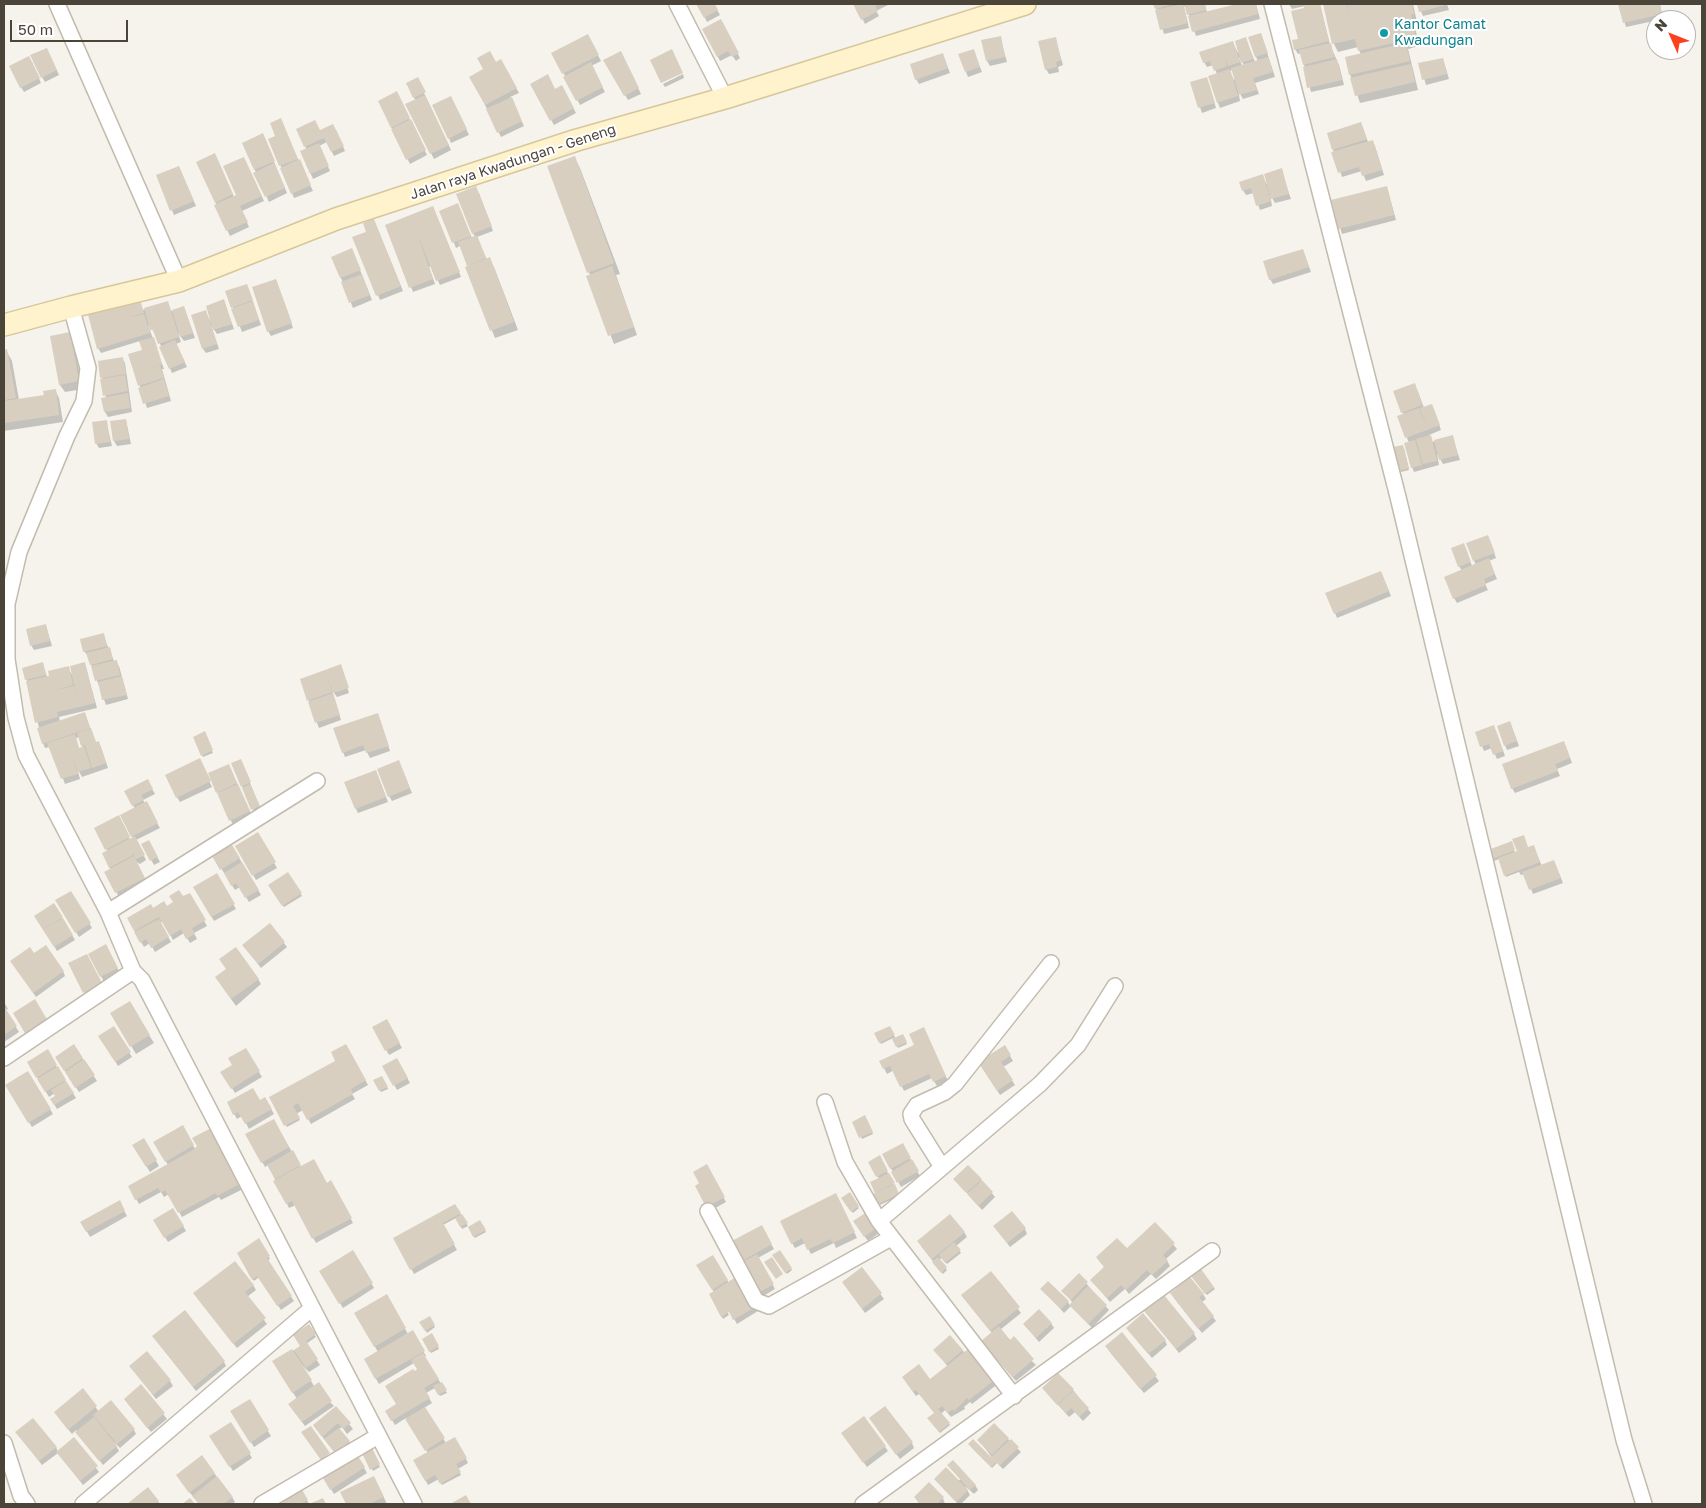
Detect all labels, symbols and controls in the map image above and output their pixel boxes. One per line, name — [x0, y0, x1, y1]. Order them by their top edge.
scale bar — [12, 10, 130, 42]
north arrow — [1646, 10, 1696, 60]
text: N — [1651, 15, 1670, 35]
place label: Kantor Camat Kwadungan — [1394, 17, 1486, 49]
text: 50 m — [18, 20, 53, 38]
marker: Kantor Camat Kwadungan — [1378, 27, 1390, 39]
street label: Jalan raya Kwadungan - Geneng — [408, 121, 618, 203]

